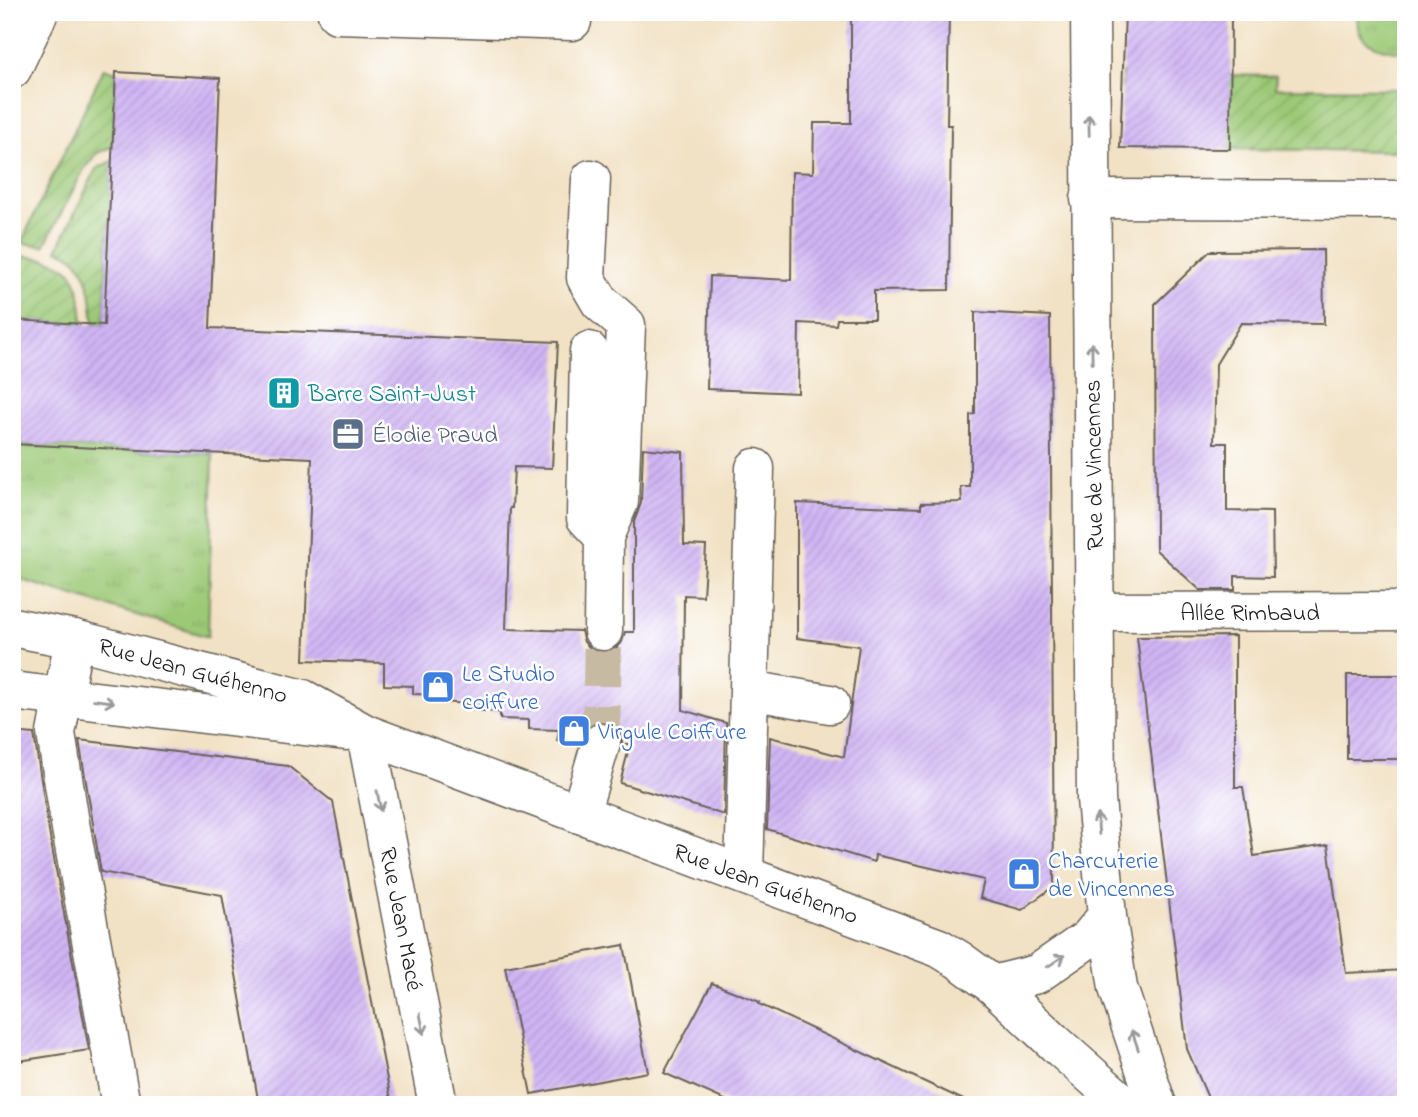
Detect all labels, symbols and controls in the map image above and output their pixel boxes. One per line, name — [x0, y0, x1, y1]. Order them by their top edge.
one-way arrow — [1083, 114, 1096, 137]
one-way arrow — [1085, 341, 1098, 364]
building icon: Barre Saint-Just — [265, 374, 303, 412]
place label: Barre Saint-Just — [307, 378, 476, 413]
street label: Rue de Vincennes — [1077, 379, 1114, 551]
office icon: Élodie Praud — [329, 415, 367, 453]
place label: Élodie Praud — [372, 419, 498, 454]
street label: Allée Rimbaud — [1180, 597, 1320, 632]
street label: Rue Jean Guéhenno — [94, 630, 291, 715]
place label: Le Studio coiffure — [462, 658, 555, 721]
shop icon: Le Studio coiffure — [419, 668, 457, 706]
one-way arrow — [93, 695, 115, 708]
shop icon: Virgule Coiffure — [555, 712, 593, 750]
place label: Virgule Coiffure — [597, 716, 747, 751]
one-way arrow — [372, 789, 386, 812]
one-way arrow — [1091, 813, 1104, 836]
street label: Rue Jean Guéhenno — [668, 836, 863, 935]
street label: Rue Jean Macé — [368, 845, 431, 995]
place label: Charcuterie de Vincennes — [1048, 845, 1175, 908]
shop icon: Charcuterie de Vincennes — [1005, 855, 1043, 893]
one-way arrow — [1046, 954, 1065, 969]
one-way arrow — [416, 1012, 430, 1035]
one-way arrow — [1128, 1030, 1140, 1052]

